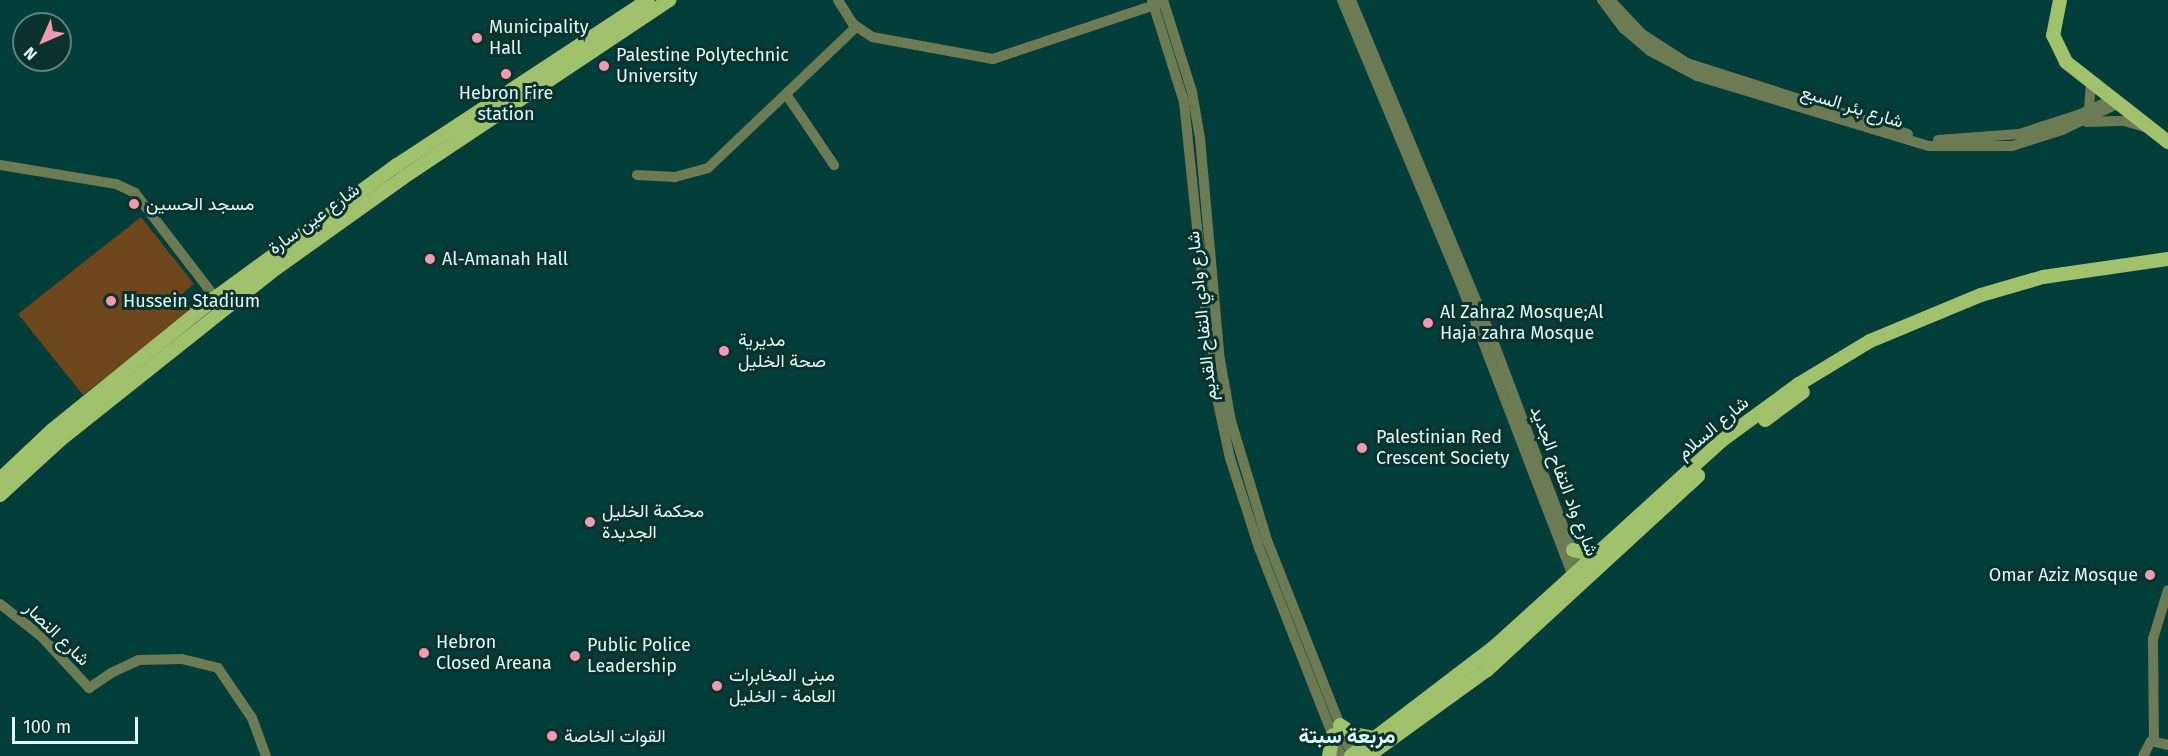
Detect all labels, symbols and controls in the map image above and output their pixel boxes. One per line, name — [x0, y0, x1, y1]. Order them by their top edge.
north arrow — [12, 12, 72, 72]
place label: Municipality Hall — [489, 17, 589, 60]
marker: Municipality Hall — [470, 31, 484, 45]
text: N — [20, 43, 41, 64]
place label: Palestine Polytechnic University — [616, 45, 789, 88]
marker: Palestine Polytechnic University — [597, 59, 611, 73]
marker: Hebron Fire station — [499, 67, 513, 81]
street label: شارع بئر السبع — [1798, 81, 1906, 133]
place label: Hebron Fire station — [459, 83, 553, 125]
street label: شارع عين سارة — [264, 179, 364, 259]
place label: مسجد الحسين — [146, 193, 254, 215]
marker: مسجد الحسين — [127, 197, 141, 211]
street label: شارع وادي التفاح القديم — [1182, 230, 1222, 402]
place label: Al-Amanah Hall — [442, 248, 568, 270]
marker: Al-Amanah Hall — [423, 252, 437, 266]
place label: Hussein Stadium — [123, 290, 260, 312]
marker: Hussein Stadium — [104, 294, 118, 308]
place label: Al Zahra2 Mosque;Al Haja zahra Mosque — [1440, 302, 1604, 344]
marker: Al Zahra2 Mosque;Al Haja zahra Mosque — [1421, 316, 1435, 330]
place label: مديرية صحة الخليل — [738, 330, 826, 372]
marker: مديرية صحة الخليل — [715, 342, 733, 360]
street label: شارع السلام — [1673, 392, 1753, 464]
street label: شارع واد التفاح الجديد — [1525, 403, 1603, 559]
place label: Palestinian Red Crescent Society — [1376, 427, 1509, 470]
marker: Palestinian Red Crescent Society — [1353, 439, 1371, 457]
place label: محكمة الخليل الجديدة — [602, 501, 704, 544]
marker: محكمة الخليل الجديدة — [583, 515, 597, 529]
place label: Omar Aziz Mosque — [1989, 564, 2138, 586]
marker: Omar Aziz Mosque — [2143, 568, 2157, 582]
street label: شارع النصار — [20, 597, 94, 671]
place label: Hebron Closed Areana — [436, 632, 552, 674]
place label: Public Police Leadership — [587, 635, 691, 678]
marker: Hebron Closed Areana — [417, 646, 431, 660]
marker: Public Police Leadership — [568, 649, 582, 663]
place label: مبنى المخابرات العامة - الخليل — [729, 665, 836, 708]
marker: مبنى المخابرات العامة - الخليل — [710, 679, 724, 693]
scale bar — [15, 705, 141, 743]
text: 100 m — [23, 716, 71, 738]
district label: مربعة سبتة — [1298, 723, 1396, 749]
place label: القوات الخاصة — [564, 725, 666, 747]
marker: القوات الخاصة — [545, 729, 559, 743]

